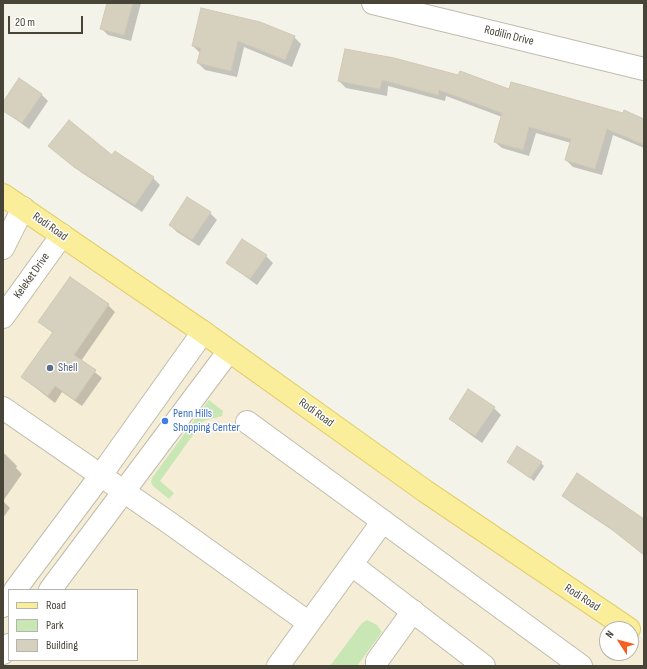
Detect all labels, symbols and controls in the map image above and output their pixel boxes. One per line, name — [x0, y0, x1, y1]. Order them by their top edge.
scale bar — [10, 8, 85, 34]
text: 20 m — [15, 15, 35, 30]
street label: Rodilin Drive — [483, 23, 535, 49]
street label: Rodi Road — [30, 210, 70, 244]
street label: Keleket Drive — [11, 250, 53, 302]
place label: Shell — [58, 361, 78, 375]
marker: Shell — [45, 363, 55, 373]
street label: Rodi Road — [296, 396, 336, 430]
place label: Penn Hills Shopping Center — [173, 407, 240, 435]
marker: Penn Hills Shopping Center — [160, 416, 170, 426]
street label: Rodi Road — [562, 581, 602, 615]
legend — [8, 589, 138, 661]
text: Road — [46, 598, 66, 613]
text: Park — [46, 618, 64, 633]
north arrow — [599, 621, 639, 661]
text: N — [603, 628, 617, 640]
text: Building — [46, 638, 78, 653]

